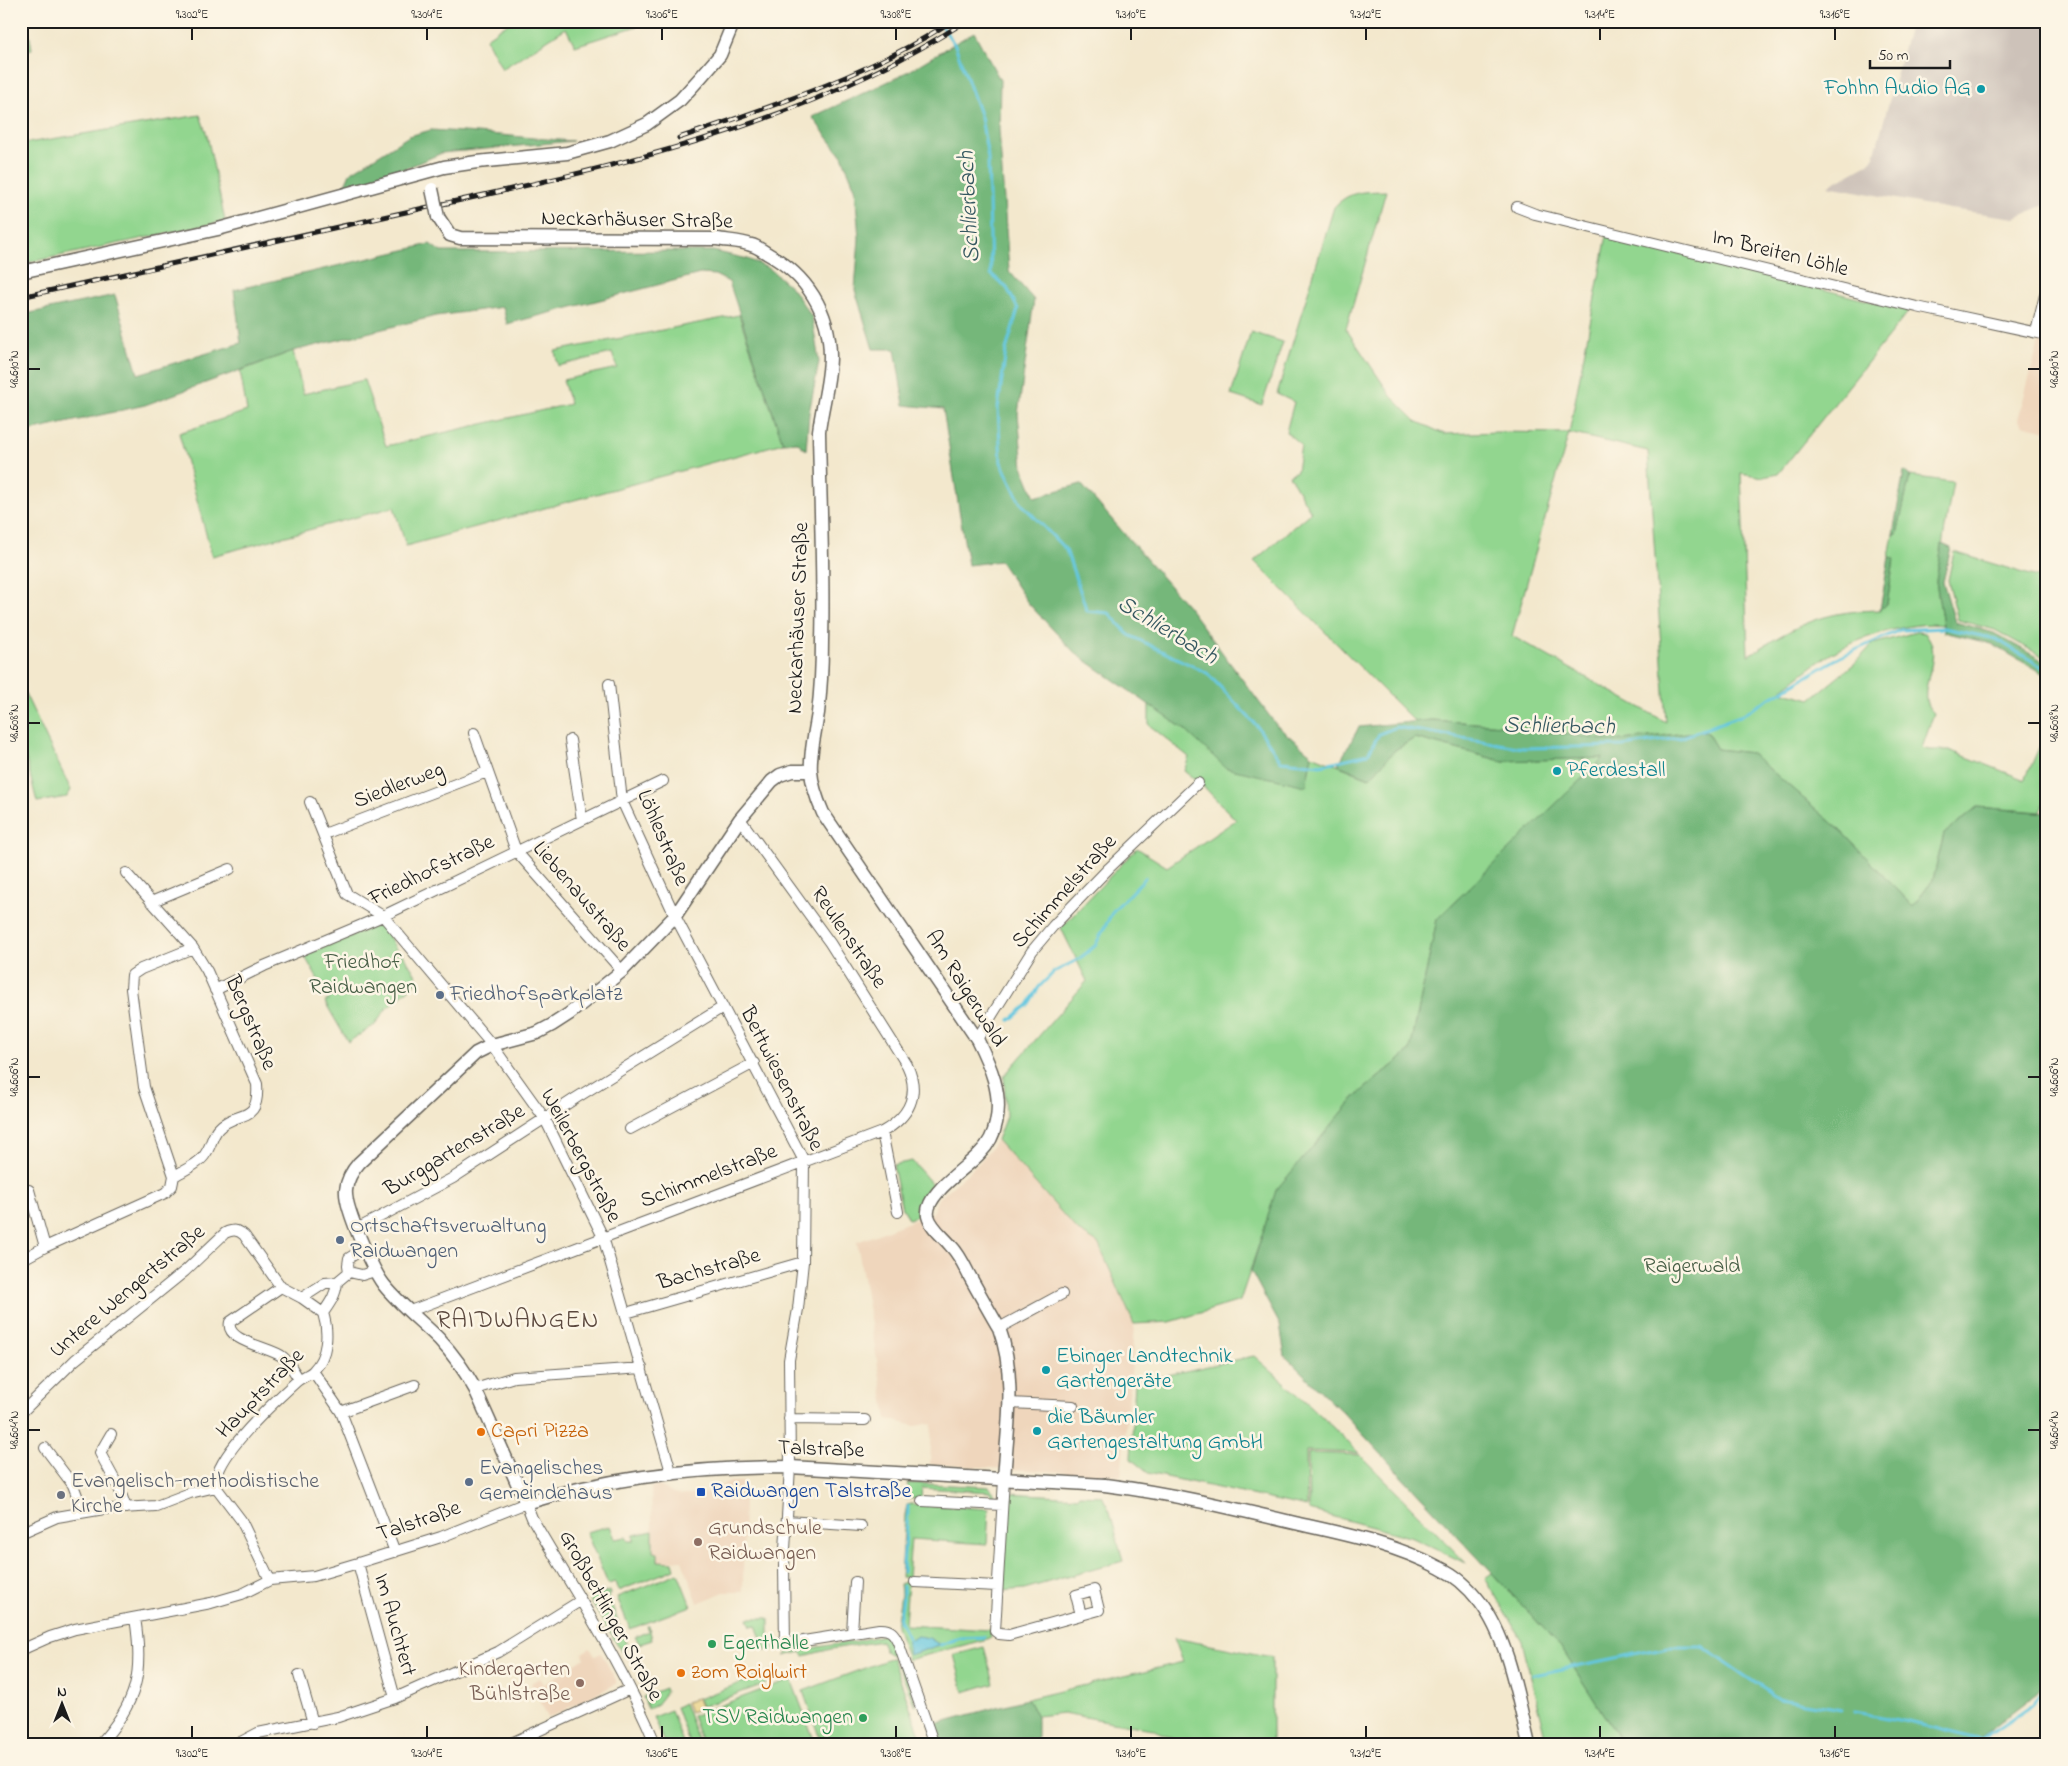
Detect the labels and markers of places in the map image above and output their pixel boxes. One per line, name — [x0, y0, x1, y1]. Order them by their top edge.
place label: Fohhn Audio AG — [1823, 73, 1971, 105]
marker: Fohhn Audio AG — [1975, 83, 1987, 95]
place label: Pferdestall — [1567, 755, 1665, 787]
marker: Pferdestall — [1551, 765, 1563, 777]
place label: Friedhofsparkplatz — [449, 979, 623, 1011]
marker: Friedhofsparkplatz — [434, 989, 446, 1001]
place label: Ortschaftsverwaltung Raidwangen — [350, 1211, 546, 1269]
marker: Ortschaftsverwaltung Raidwangen — [334, 1234, 346, 1246]
place label: Ebinger Landtechnik Gartengeräte — [1056, 1341, 1233, 1399]
marker: Ebinger Landtechnik Gartengeräte — [1040, 1364, 1052, 1376]
place label: die Bäumler Gartengestaltung GmbH — [1047, 1402, 1263, 1460]
place label: Capri Pizza — [491, 1416, 589, 1448]
marker: die Bäumler Gartengestaltung GmbH — [1031, 1425, 1043, 1437]
marker: Capri Pizza — [475, 1426, 487, 1438]
place label: Evangelisches Gemeindehaus — [479, 1453, 613, 1510]
place label: Evangelisch-methodistische Kirche — [71, 1466, 319, 1523]
marker: Evangelisches Gemeindehaus — [463, 1476, 475, 1488]
place label: Raidwangen Talstraße — [711, 1476, 912, 1509]
marker: Raidwangen Talstraße — [695, 1486, 707, 1498]
marker: Evangelisch-methodistische Kirche — [55, 1489, 67, 1501]
place label: Grundschule Raidwangen — [708, 1513, 822, 1571]
marker: Grundschule Raidwangen — [692, 1536, 704, 1548]
place label: Egerthalle — [722, 1628, 809, 1661]
marker: Egerthalle — [706, 1638, 718, 1650]
place label: Kindergarten Bühlstraße — [459, 1654, 570, 1711]
place label: zom Roiglwirt — [691, 1657, 808, 1690]
marker: zom Roiglwirt — [675, 1667, 687, 1679]
marker: Kindergarten Bühlstraße — [574, 1677, 586, 1689]
place label: TSV Raidwangen — [702, 1702, 853, 1735]
marker: TSV Raidwangen — [857, 1712, 869, 1724]

